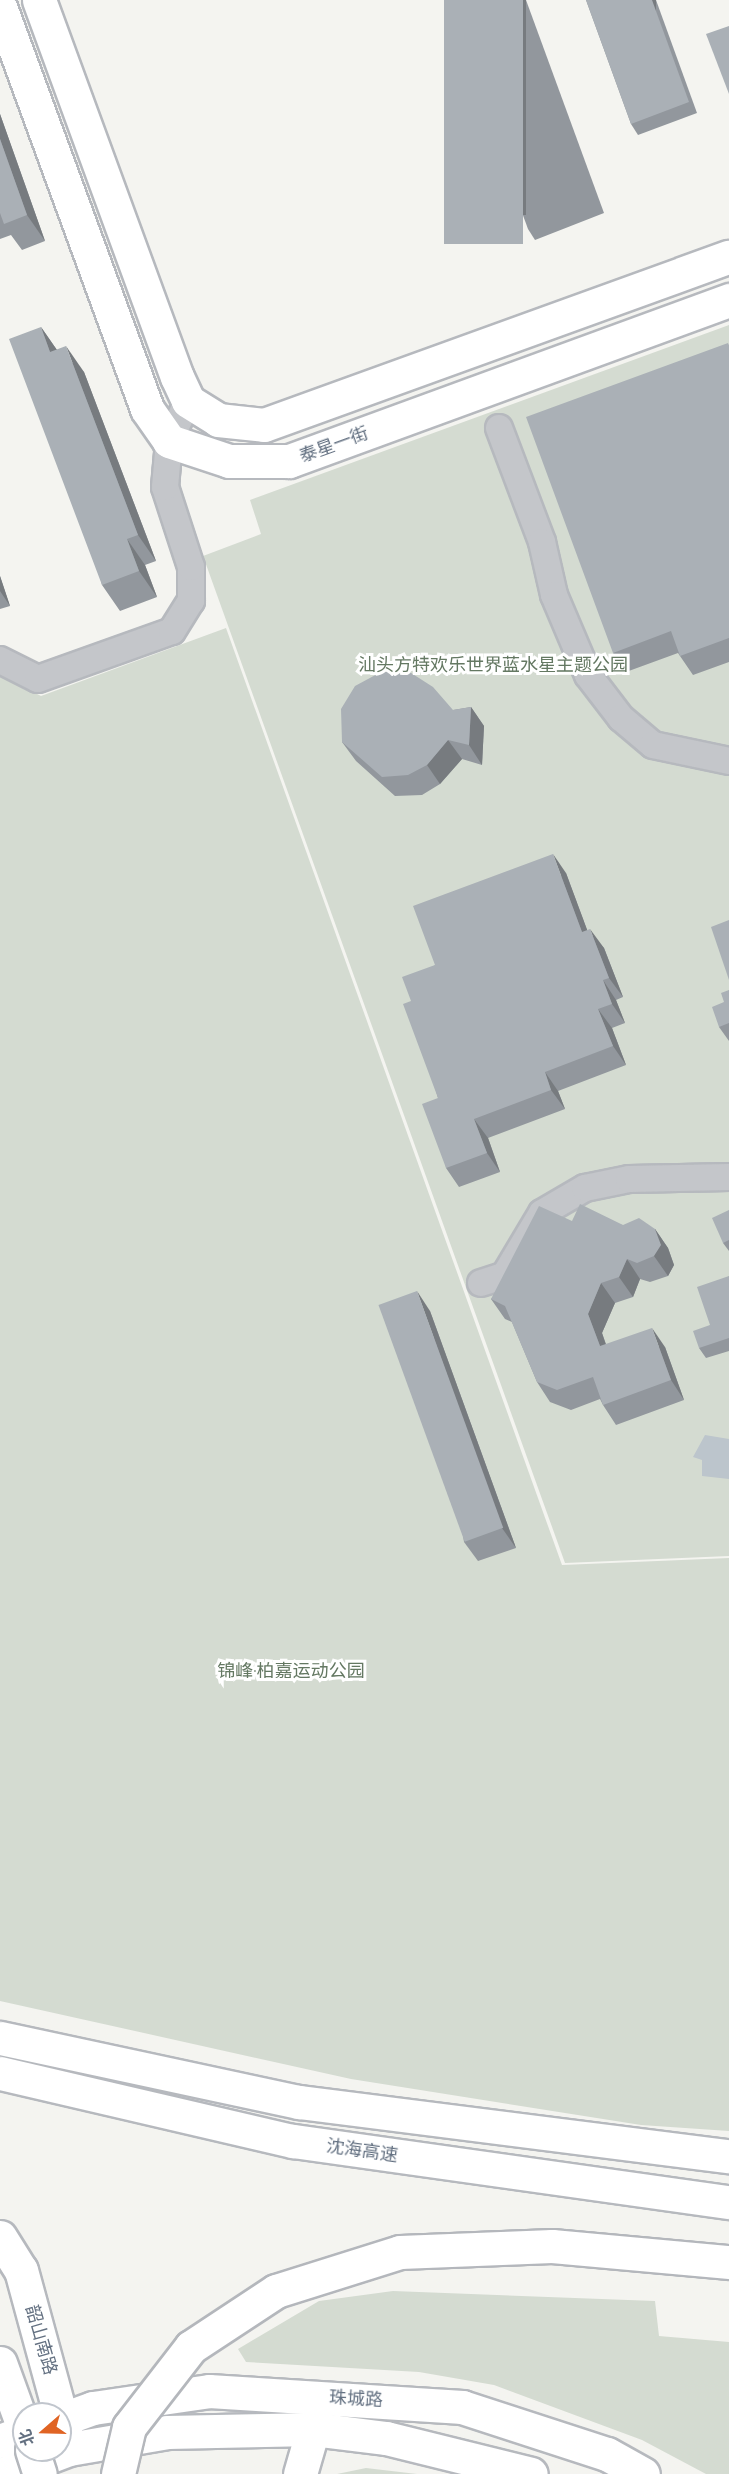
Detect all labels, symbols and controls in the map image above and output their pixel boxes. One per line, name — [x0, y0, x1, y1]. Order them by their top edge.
street label: 泰星一街 — [296, 423, 372, 467]
park label: 汕头方特欢乐世界蓝水星主题公园 — [358, 654, 628, 676]
park label: 锦峰·柏嘉运动公园 — [217, 1660, 365, 1682]
street label: 沈海高速 — [325, 2135, 399, 2167]
street label: 韶山南路 — [21, 2302, 61, 2378]
street label: 珠城路 — [328, 2387, 384, 2411]
north arrow — [12, 2402, 72, 2462]
text: 北 — [15, 2427, 38, 2448]

